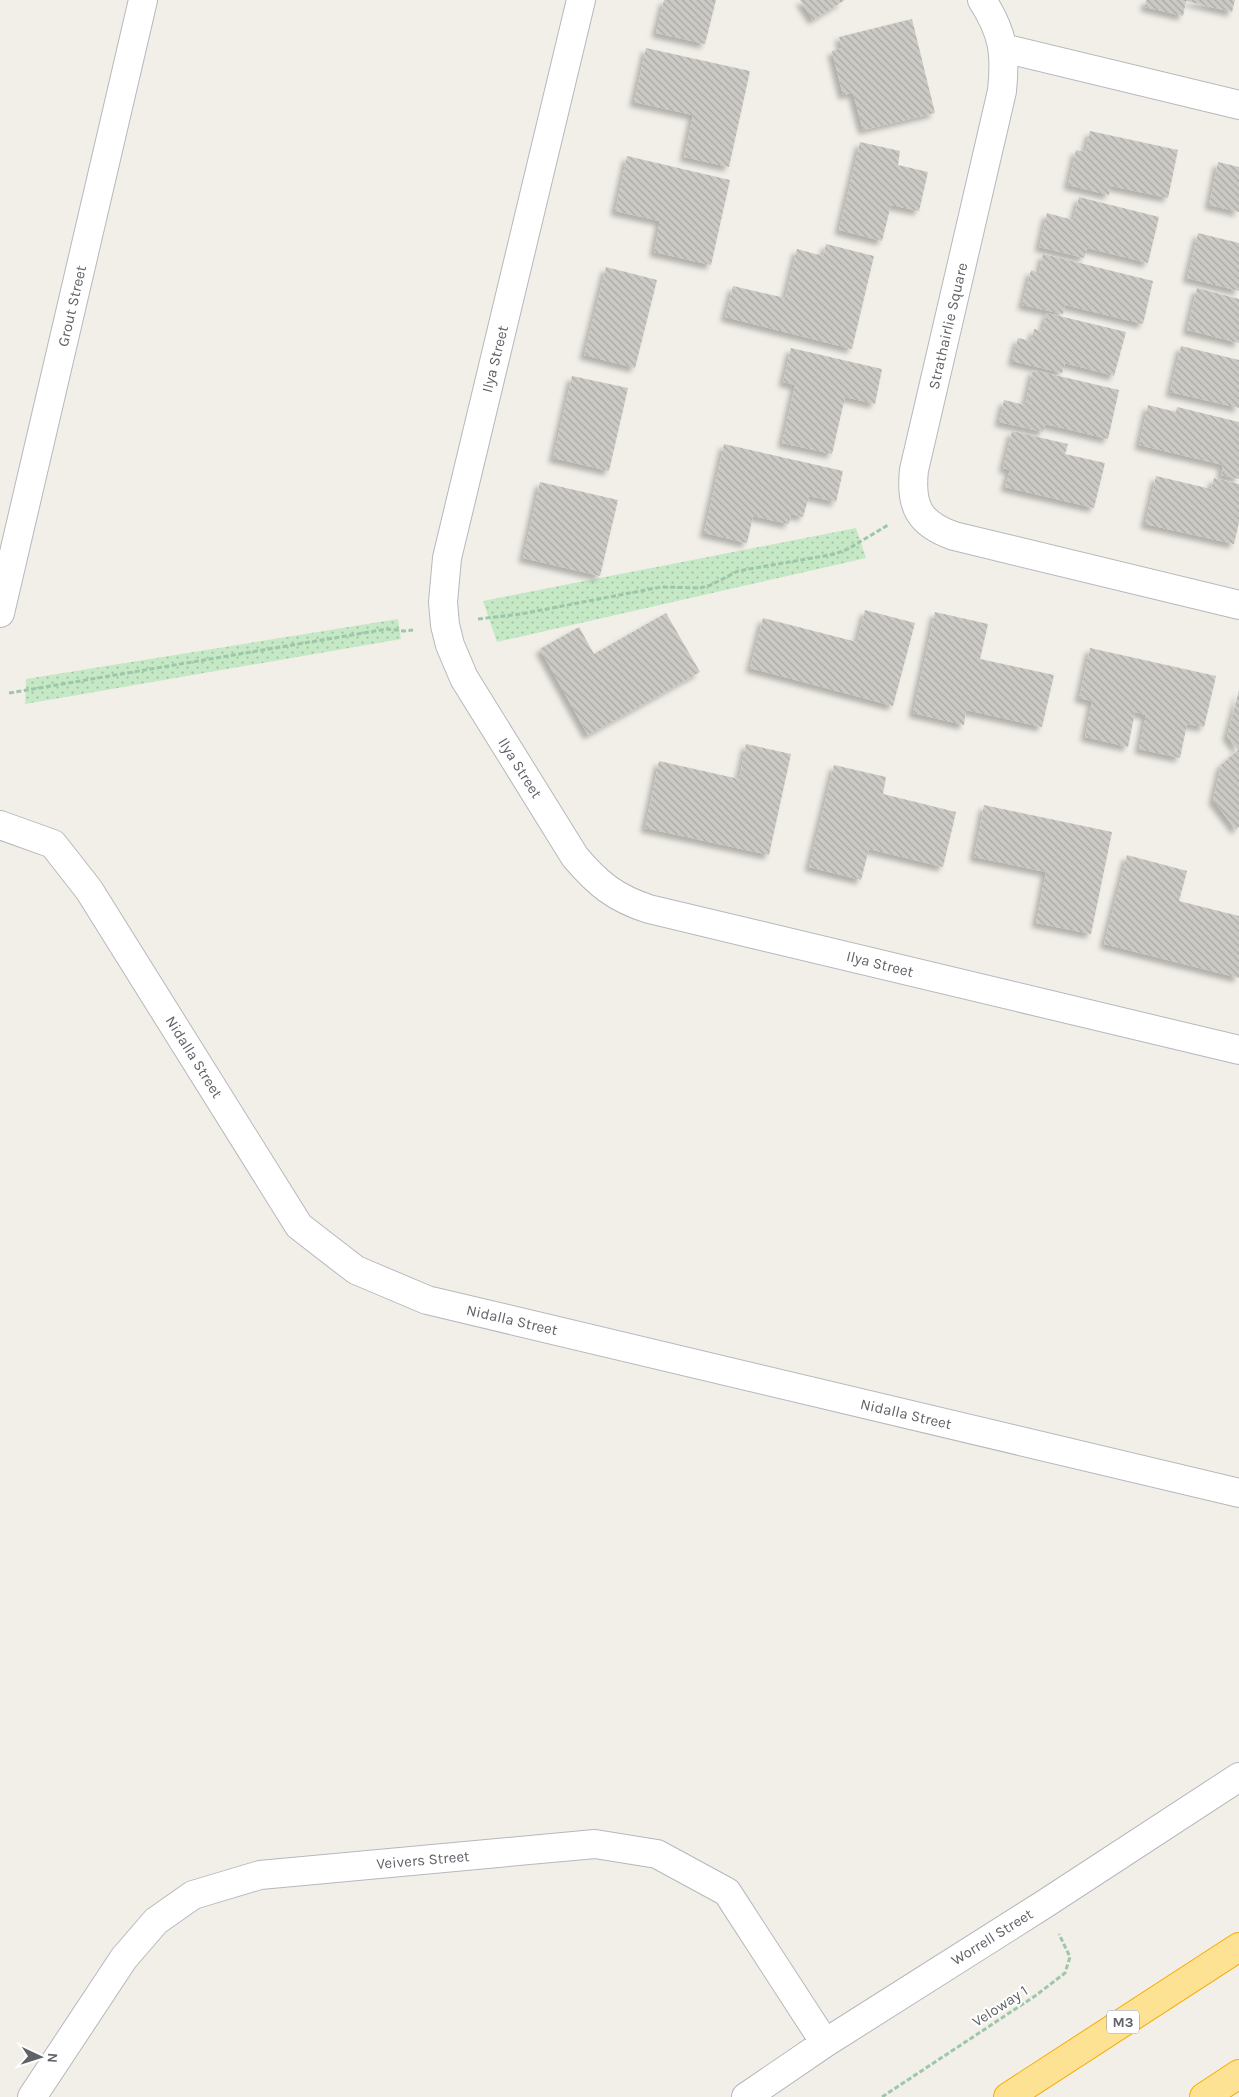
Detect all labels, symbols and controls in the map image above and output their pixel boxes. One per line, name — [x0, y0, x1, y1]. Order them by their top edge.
street label: Strathairlie Square — [925, 261, 971, 391]
street label: Grout Street — [54, 263, 90, 348]
street label: Ilya Street — [478, 323, 512, 394]
street label: Ilya Street — [494, 734, 546, 802]
street label: Ilya Street — [845, 947, 916, 981]
street label: Nidalla Street — [162, 1013, 227, 1102]
street label: Nidalla Street — [465, 1301, 560, 1339]
street label: Nidalla Street — [859, 1395, 954, 1433]
street label: Veivers Street — [376, 1847, 471, 1873]
street label: Worrell Street — [948, 1905, 1036, 1969]
street label: Veloway 1 — [969, 1981, 1031, 2031]
road number: M3 — [1107, 2010, 1139, 2034]
north arrow — [15, 2032, 65, 2082]
text: N — [44, 2052, 61, 2063]

